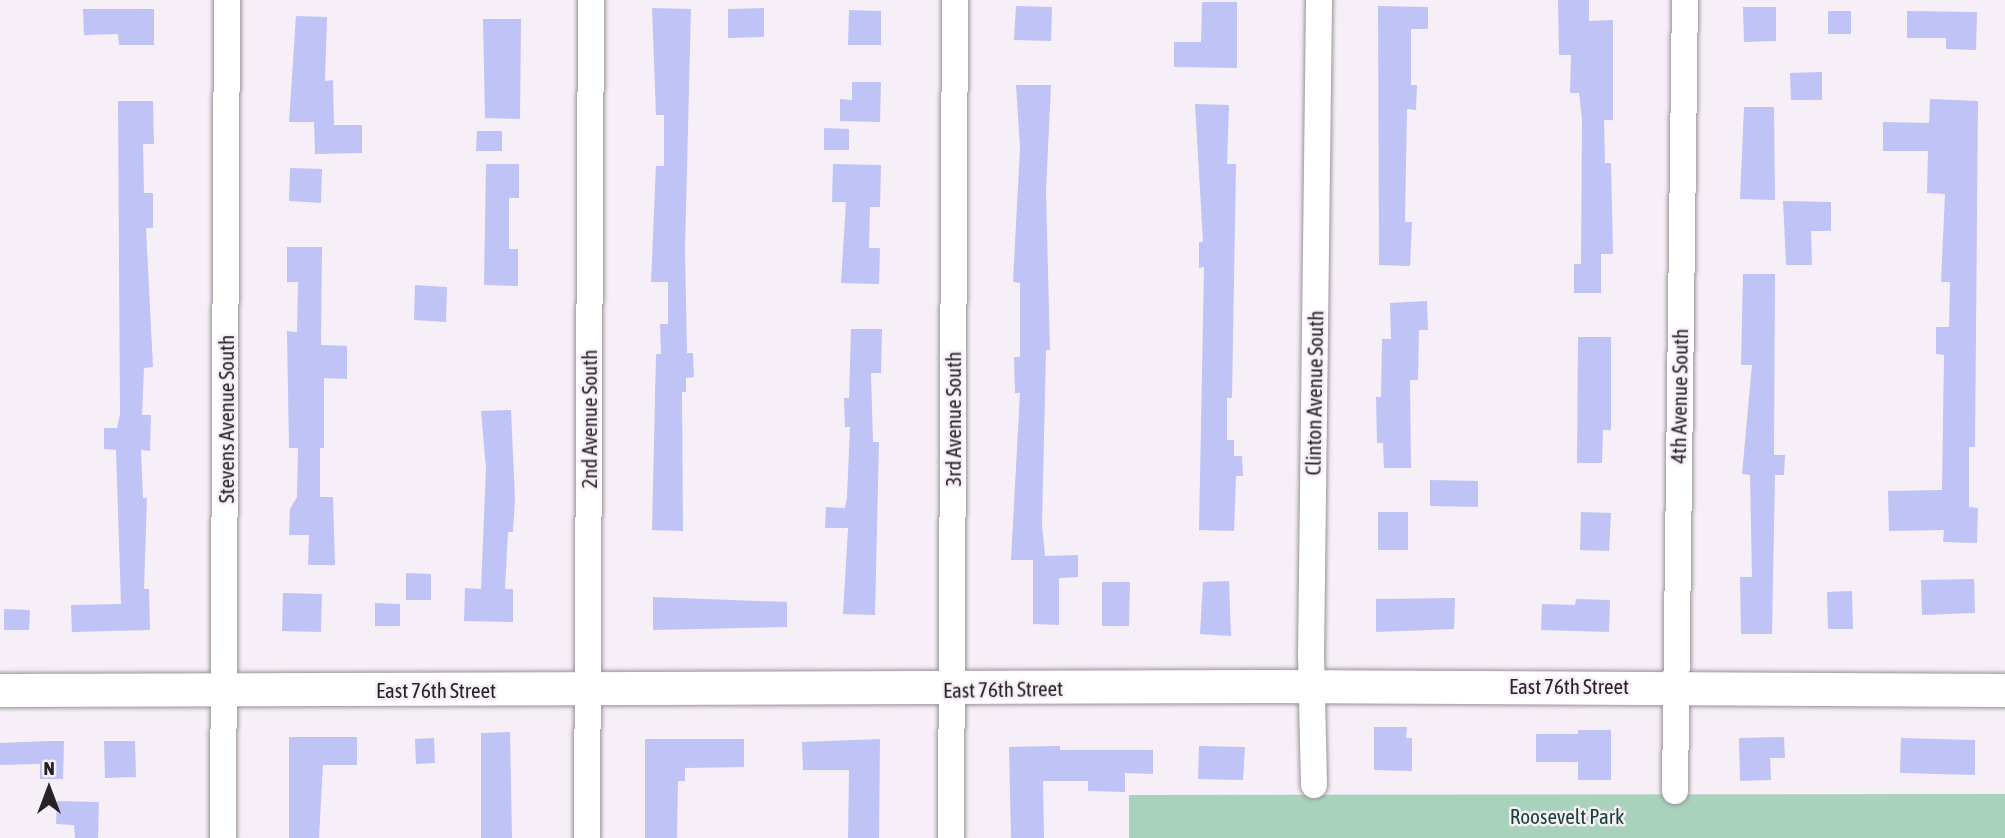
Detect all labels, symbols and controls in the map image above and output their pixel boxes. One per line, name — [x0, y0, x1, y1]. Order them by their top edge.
street label: Clinton Avenue South — [1300, 310, 1328, 476]
street label: 4th Avenue South — [1665, 328, 1693, 464]
street label: Stevens Avenue South — [213, 335, 239, 503]
street label: 2nd Avenue South — [576, 350, 602, 488]
street label: 3rd Avenue South — [940, 352, 966, 486]
street label: East 76th Street — [1509, 673, 1629, 699]
street label: East 76th Street — [943, 675, 1063, 703]
street label: East 76th Street — [376, 677, 496, 703]
north arrow — [14, 754, 84, 824]
text: N — [43, 757, 55, 779]
park label: Roosevelt Park — [1510, 803, 1624, 829]

